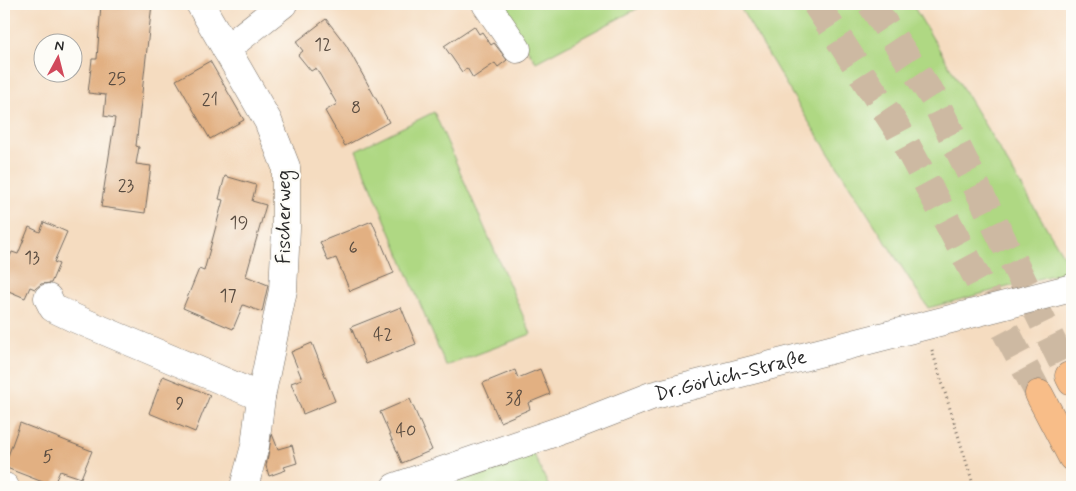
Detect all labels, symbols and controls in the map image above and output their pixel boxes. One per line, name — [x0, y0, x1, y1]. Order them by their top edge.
north arrow — [32, 32, 82, 82]
house number: 12 — [314, 33, 332, 57]
text: N — [54, 37, 65, 56]
house number: 25 — [108, 67, 126, 91]
house number: 21 — [202, 88, 218, 112]
house number: 8 — [351, 96, 361, 120]
street label: Fischerweg — [271, 170, 299, 264]
house number: 23 — [118, 174, 135, 198]
house number: 19 — [230, 211, 248, 235]
house number: 6 — [348, 236, 358, 260]
house number: 13 — [24, 246, 40, 270]
house number: 17 — [219, 284, 237, 308]
house number: 42 — [373, 323, 393, 347]
street label: Dr.Görlich-Straße — [652, 343, 810, 408]
house number: 38 — [505, 387, 523, 411]
house number: 9 — [176, 392, 185, 416]
house number: 40 — [396, 419, 416, 443]
house number: 5 — [43, 445, 54, 469]

